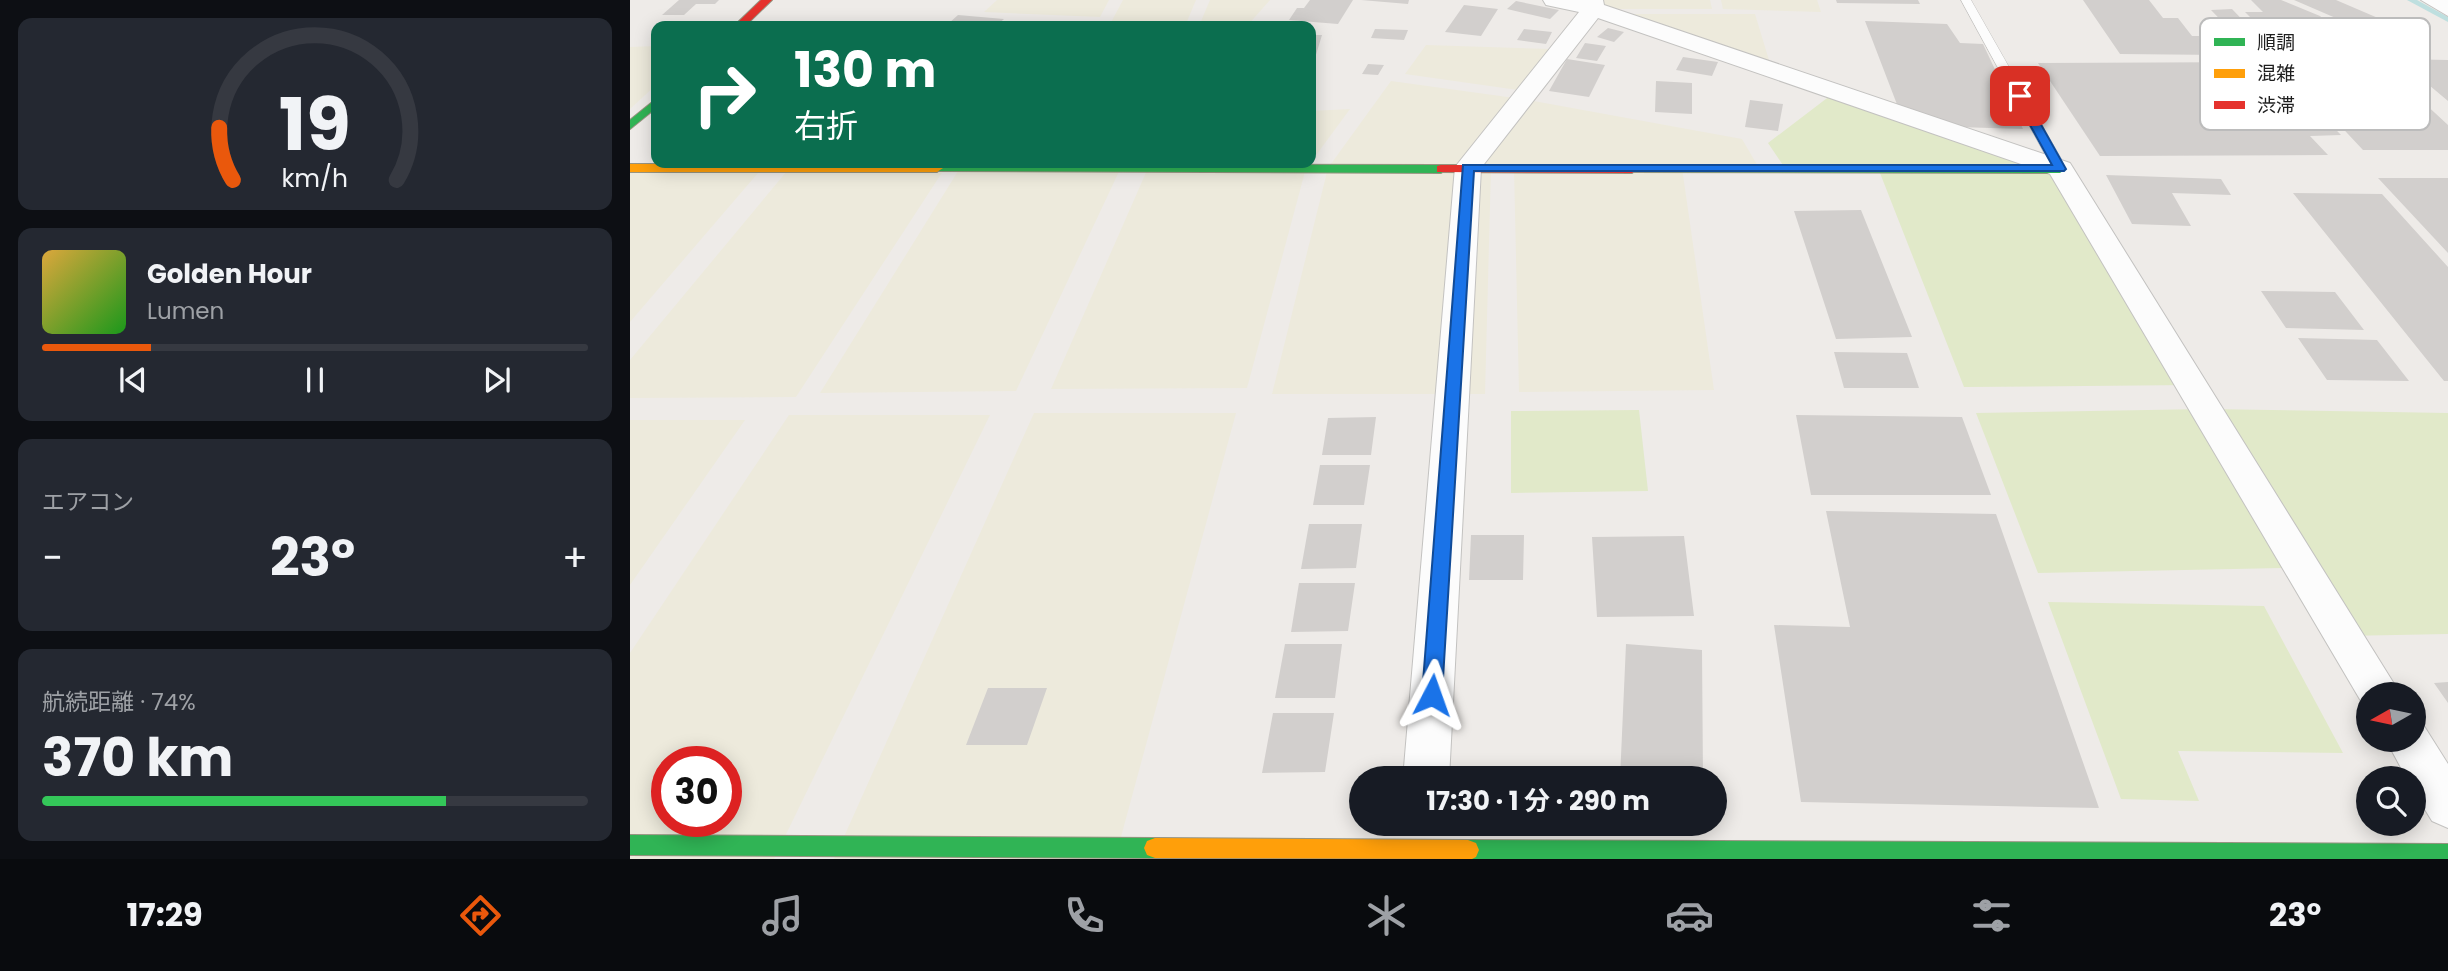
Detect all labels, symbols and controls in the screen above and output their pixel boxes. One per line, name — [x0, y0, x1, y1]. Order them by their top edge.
legend — [2200, 18, 2430, 130]
text: 順調 — [2257, 29, 2295, 56]
text: 130 m — [794, 36, 936, 104]
icon: right — [679, 49, 770, 140]
text: 混雑 — [2257, 60, 2295, 87]
pin — [1990, 66, 2050, 126]
text: 19 — [279, 75, 351, 176]
icon: arrive — [2001, 77, 2039, 115]
text: 渋滞 — [2257, 92, 2295, 119]
text: 右折 — [794, 103, 858, 148]
text: km/h — [282, 161, 348, 196]
text: Golden Hour — [147, 256, 312, 292]
text: Lumen — [147, 295, 224, 327]
icon: previous — [114, 361, 152, 399]
icon: pause — [296, 361, 334, 399]
icon: next — [478, 361, 516, 399]
text: エアコン — [42, 486, 134, 518]
text: 23° — [270, 521, 355, 594]
text: − — [42, 531, 63, 584]
text: + — [562, 531, 588, 584]
position arrow — [1395, 658, 1469, 732]
north arrow — [2356, 682, 2426, 752]
map controls — [2356, 682, 2426, 836]
text: 航続距離 · 74% — [42, 686, 196, 718]
text: 370 km — [42, 721, 233, 794]
speed limit sign: 30 — [651, 746, 742, 837]
button: search — [2356, 766, 2426, 836]
text: 17:30 · 1 分 · 290 m — [1426, 783, 1650, 819]
icon: directions — [456, 891, 505, 940]
icon: music — [758, 891, 807, 940]
icon: phone — [1060, 891, 1109, 940]
icon: climate — [1362, 891, 1411, 940]
icon: car — [1665, 891, 1714, 940]
icon: filters — [1967, 891, 2016, 940]
text: 17:29 — [127, 892, 203, 937]
text: 23° — [2269, 892, 2321, 937]

